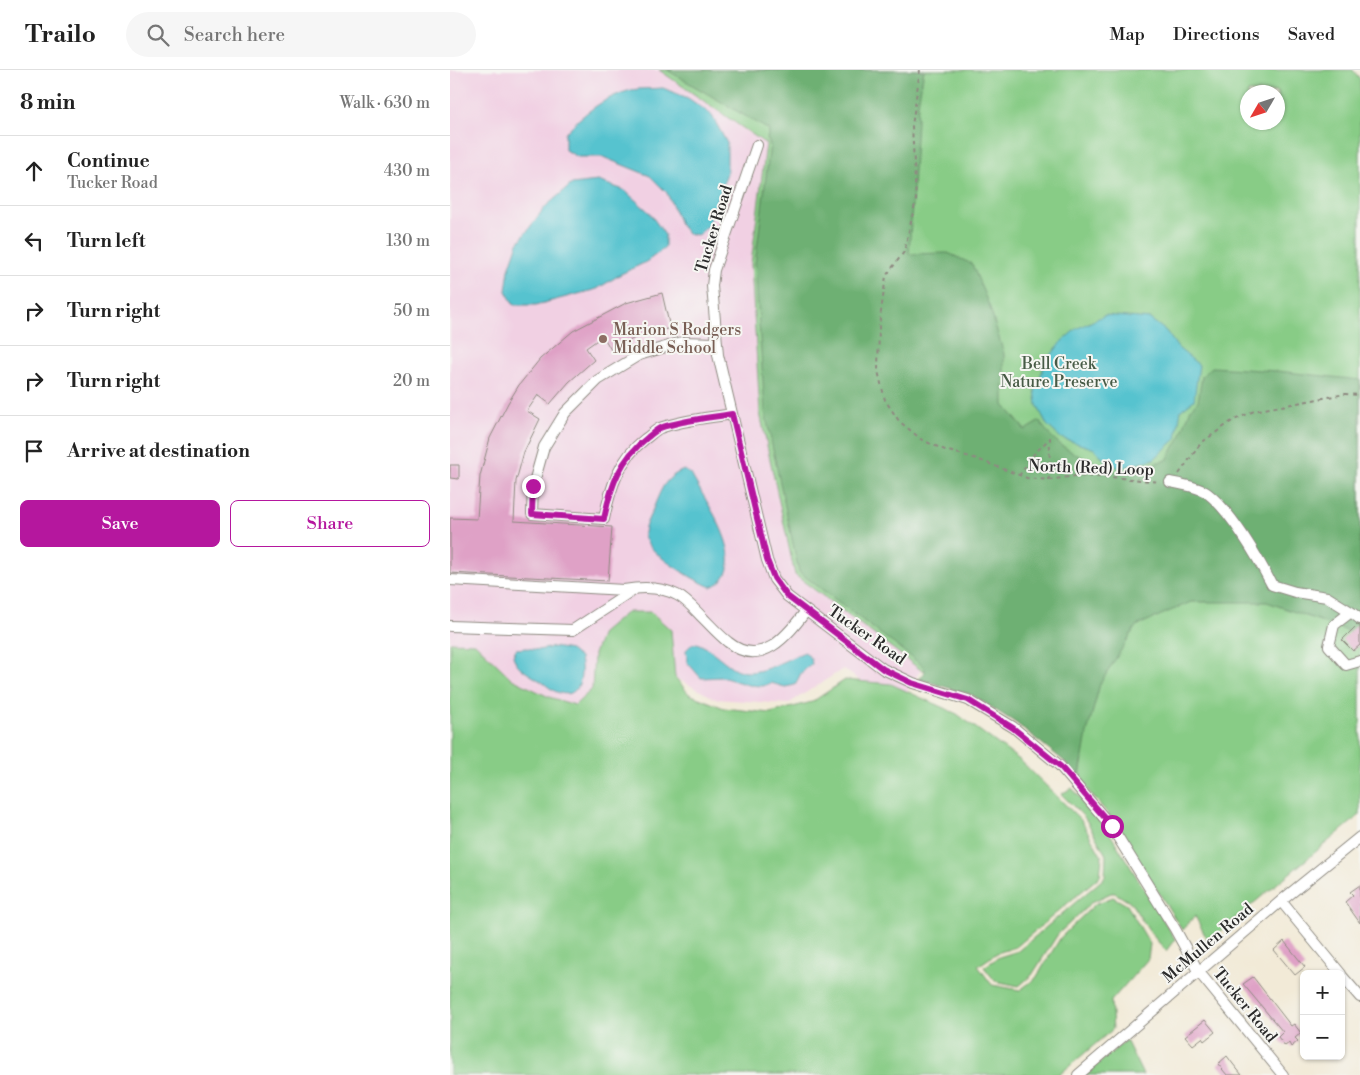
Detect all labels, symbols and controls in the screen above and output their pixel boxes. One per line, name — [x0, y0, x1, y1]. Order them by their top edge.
search box — [126, 12, 476, 57]
text: Trailo — [25, 20, 96, 50]
icon: search — [144, 21, 172, 49]
text: Search here — [184, 23, 285, 47]
text: Map — [1109, 23, 1145, 46]
text: Directions — [1173, 23, 1260, 46]
text: Saved — [1288, 23, 1335, 46]
north arrow — [1240, 85, 1285, 130]
text: 8 min — [20, 90, 75, 116]
text: Walk · 630 m — [340, 93, 430, 113]
text: Continue — [67, 149, 150, 173]
icon: ahead — [20, 157, 48, 185]
text: 430 m — [384, 161, 430, 181]
text: Tucker Road — [67, 173, 158, 193]
street label: Tucker Road — [691, 183, 737, 275]
icon: left — [20, 227, 48, 255]
text: Turn left — [67, 229, 146, 253]
text: 130 m — [386, 231, 430, 251]
icon: right — [20, 297, 48, 325]
text: Turn right — [67, 299, 160, 323]
text: 50 m — [393, 301, 430, 321]
place label: Marion S Rodgers Middle School — [613, 320, 741, 358]
marker: Marion S Rodgers Middle School — [597, 333, 609, 345]
park label: Bell Creek Nature Preserve — [1001, 354, 1117, 392]
icon: right — [20, 367, 48, 395]
text: Turn right — [67, 369, 160, 393]
text: 20 m — [393, 371, 430, 391]
icon: arrive — [20, 437, 48, 465]
text: Arrive at destination — [67, 439, 250, 463]
street label: North (Red) Loop — [1028, 456, 1154, 480]
route end — [522, 475, 545, 498]
button: Save — [20, 500, 220, 547]
button: Share — [230, 500, 430, 547]
street label: Tucker Road — [824, 601, 910, 669]
route start — [1101, 815, 1124, 838]
street label: McMullen Road — [1158, 899, 1258, 987]
street label: Tucker Road — [1209, 963, 1281, 1047]
map controls — [1300, 970, 1345, 1060]
button: + — [1300, 970, 1345, 1015]
button: − — [1300, 1015, 1345, 1060]

